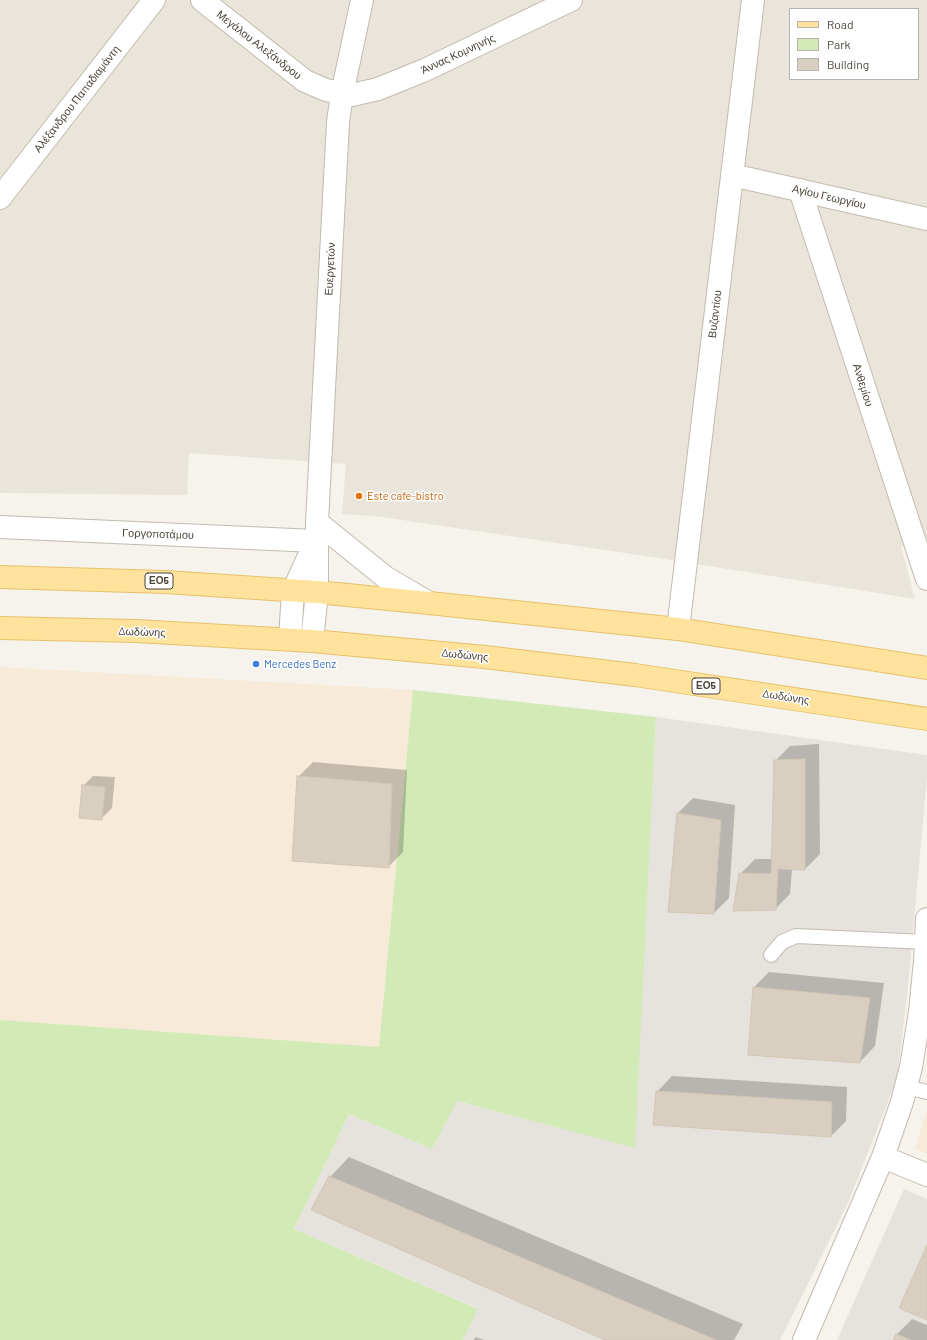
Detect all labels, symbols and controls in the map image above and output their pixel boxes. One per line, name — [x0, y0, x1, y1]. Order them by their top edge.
street label: Μεγάλου Αλεξάνδρου — [214, 8, 304, 82]
legend — [789, 8, 919, 80]
text: Road — [827, 17, 854, 31]
street label: Άννας Κομνηνής — [419, 31, 497, 77]
text: Park — [827, 37, 851, 51]
street label: Αλέξανδρου Παπαδιαμάντη — [31, 43, 123, 155]
text: Building — [827, 57, 869, 71]
street label: Αγίου Γεωργίου — [791, 182, 867, 212]
street label: Ευεργετών — [322, 242, 338, 296]
street label: Βυζαντίου — [706, 289, 724, 339]
street label: Ανθεμίου — [850, 362, 876, 408]
place label: Este cafe-bistro — [367, 489, 444, 503]
marker: Este cafe-bistro — [354, 491, 364, 501]
street label: Γοργοποτάμου — [122, 526, 194, 542]
road number: ΕΟ5 — [145, 573, 173, 589]
street label: Δωδώνης — [118, 625, 166, 639]
street label: Δωδώνης — [441, 646, 489, 664]
place label: Mercedes Benz — [264, 657, 336, 671]
marker: Mercedes Benz — [251, 659, 261, 669]
road number: ΕΟ5 — [692, 678, 720, 694]
street label: Δωδώνης — [762, 687, 810, 707]

